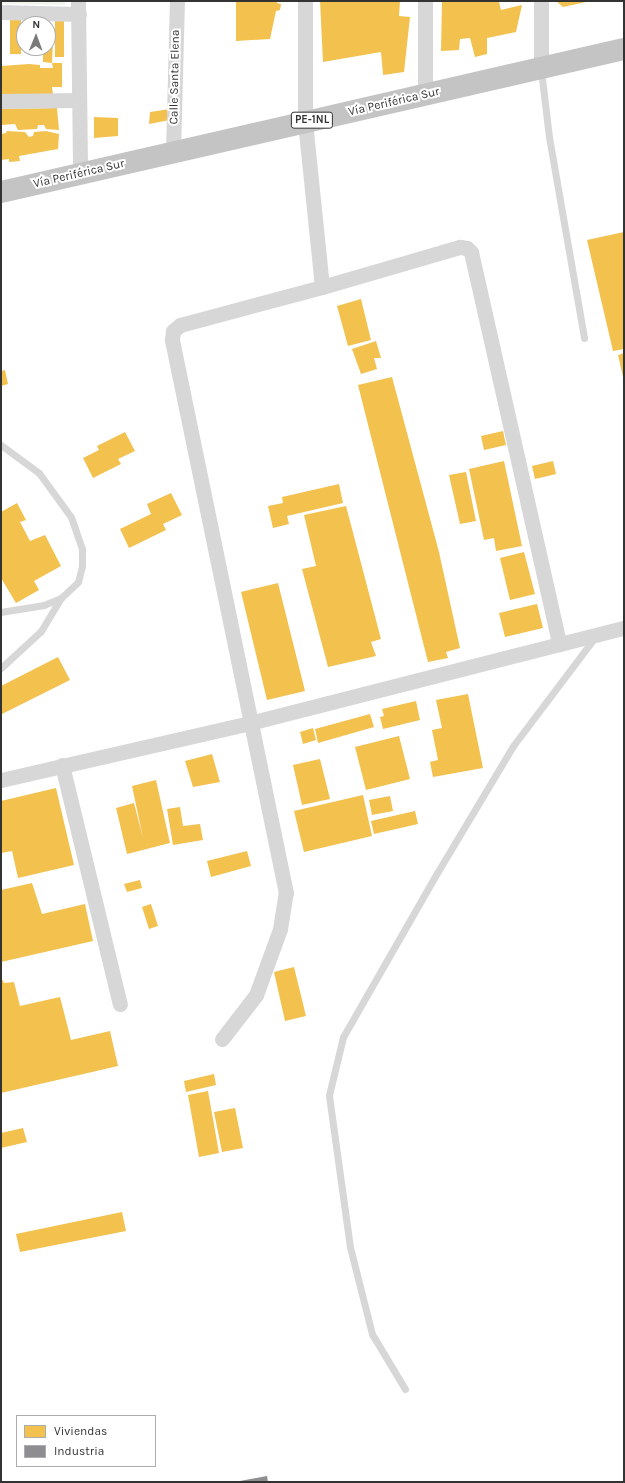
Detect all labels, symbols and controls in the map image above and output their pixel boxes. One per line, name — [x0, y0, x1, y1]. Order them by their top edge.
north arrow — [16, 16, 56, 56]
text: N — [32, 18, 40, 31]
street label: Calle Santa Elena — [167, 29, 183, 125]
street label: Vía Periférica Sur — [347, 85, 441, 119]
road number: PE-1NL — [290, 111, 334, 129]
street label: Vía Periférica Sur — [32, 157, 126, 191]
legend — [16, 1415, 156, 1467]
text: Viviendas — [54, 1424, 107, 1438]
text: Industria — [54, 1444, 104, 1458]

